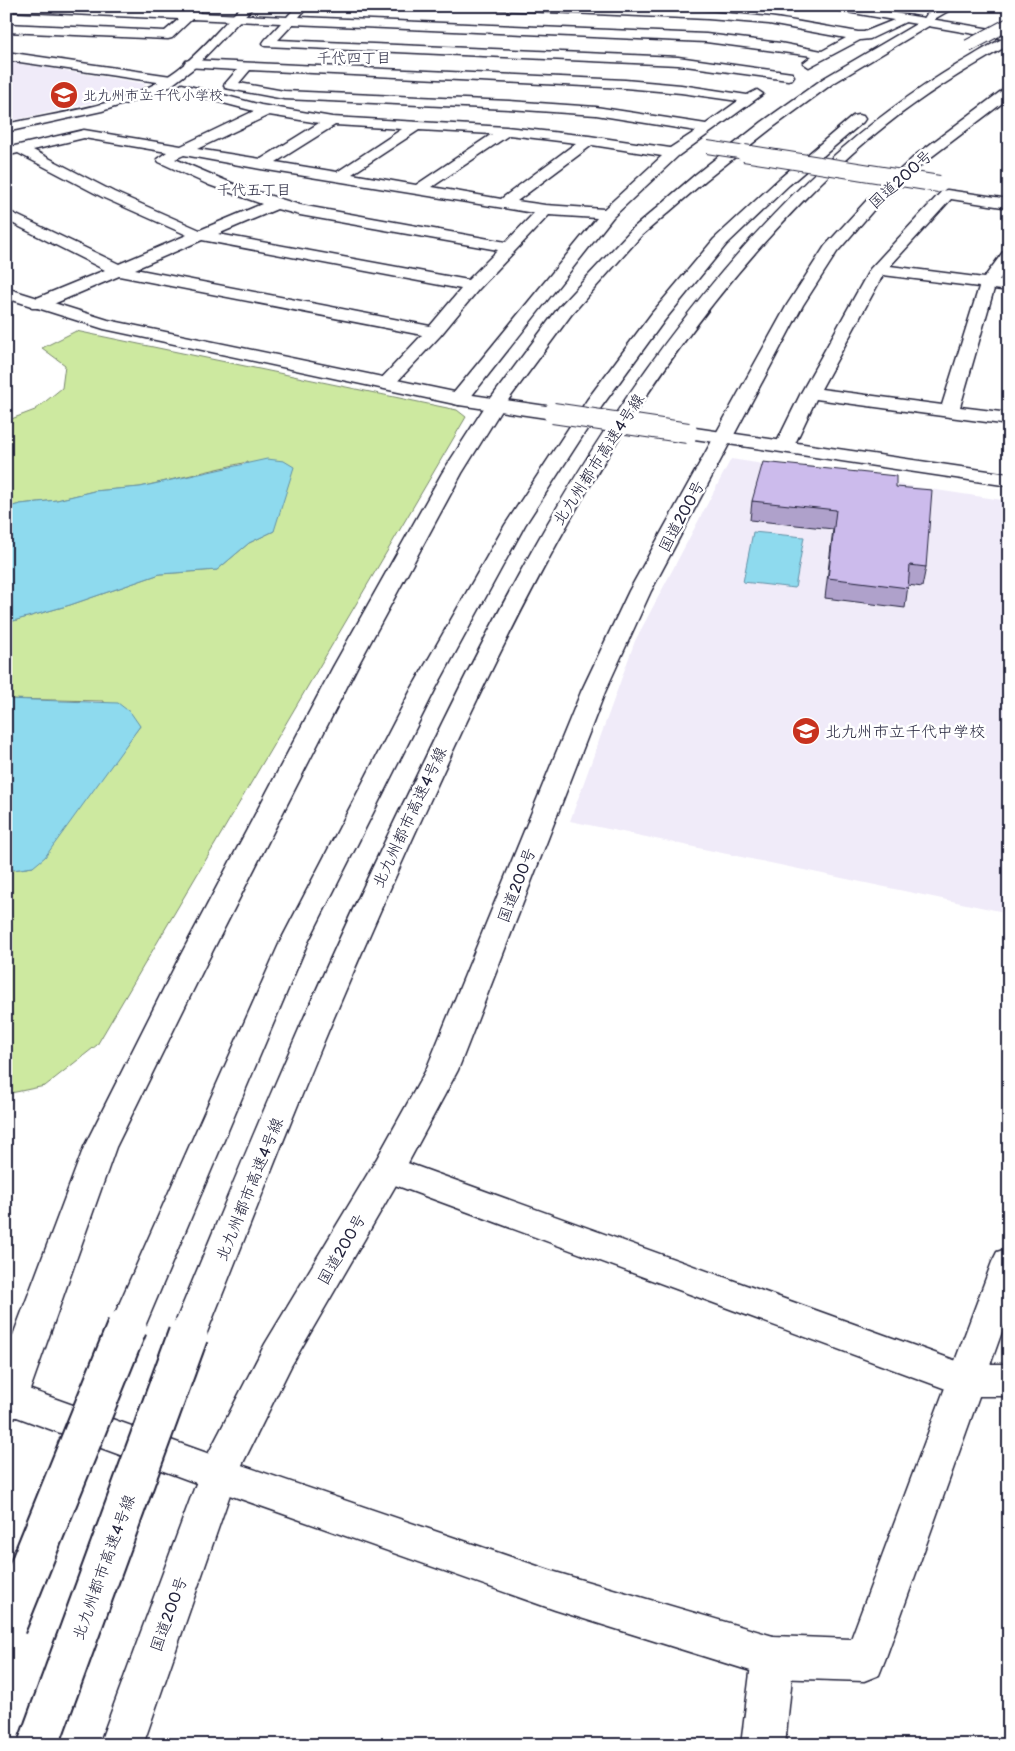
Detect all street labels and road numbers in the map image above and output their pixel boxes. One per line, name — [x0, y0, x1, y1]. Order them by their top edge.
street label: 国道200号 — [865, 146, 937, 214]
street label: 北九州都市高速4号線 — [549, 390, 649, 529]
street label: 国道200号 — [655, 477, 709, 556]
street label: 北九州都市高速4号線 — [368, 744, 451, 891]
street label: 国道200号 — [493, 845, 540, 926]
street label: 北九州都市高速4号線 — [212, 1115, 288, 1264]
street label: 国道200号 — [314, 1210, 370, 1289]
street label: 北九州都市高速4号線 — [68, 1492, 140, 1643]
street label: 国道200号 — [146, 1574, 192, 1655]

